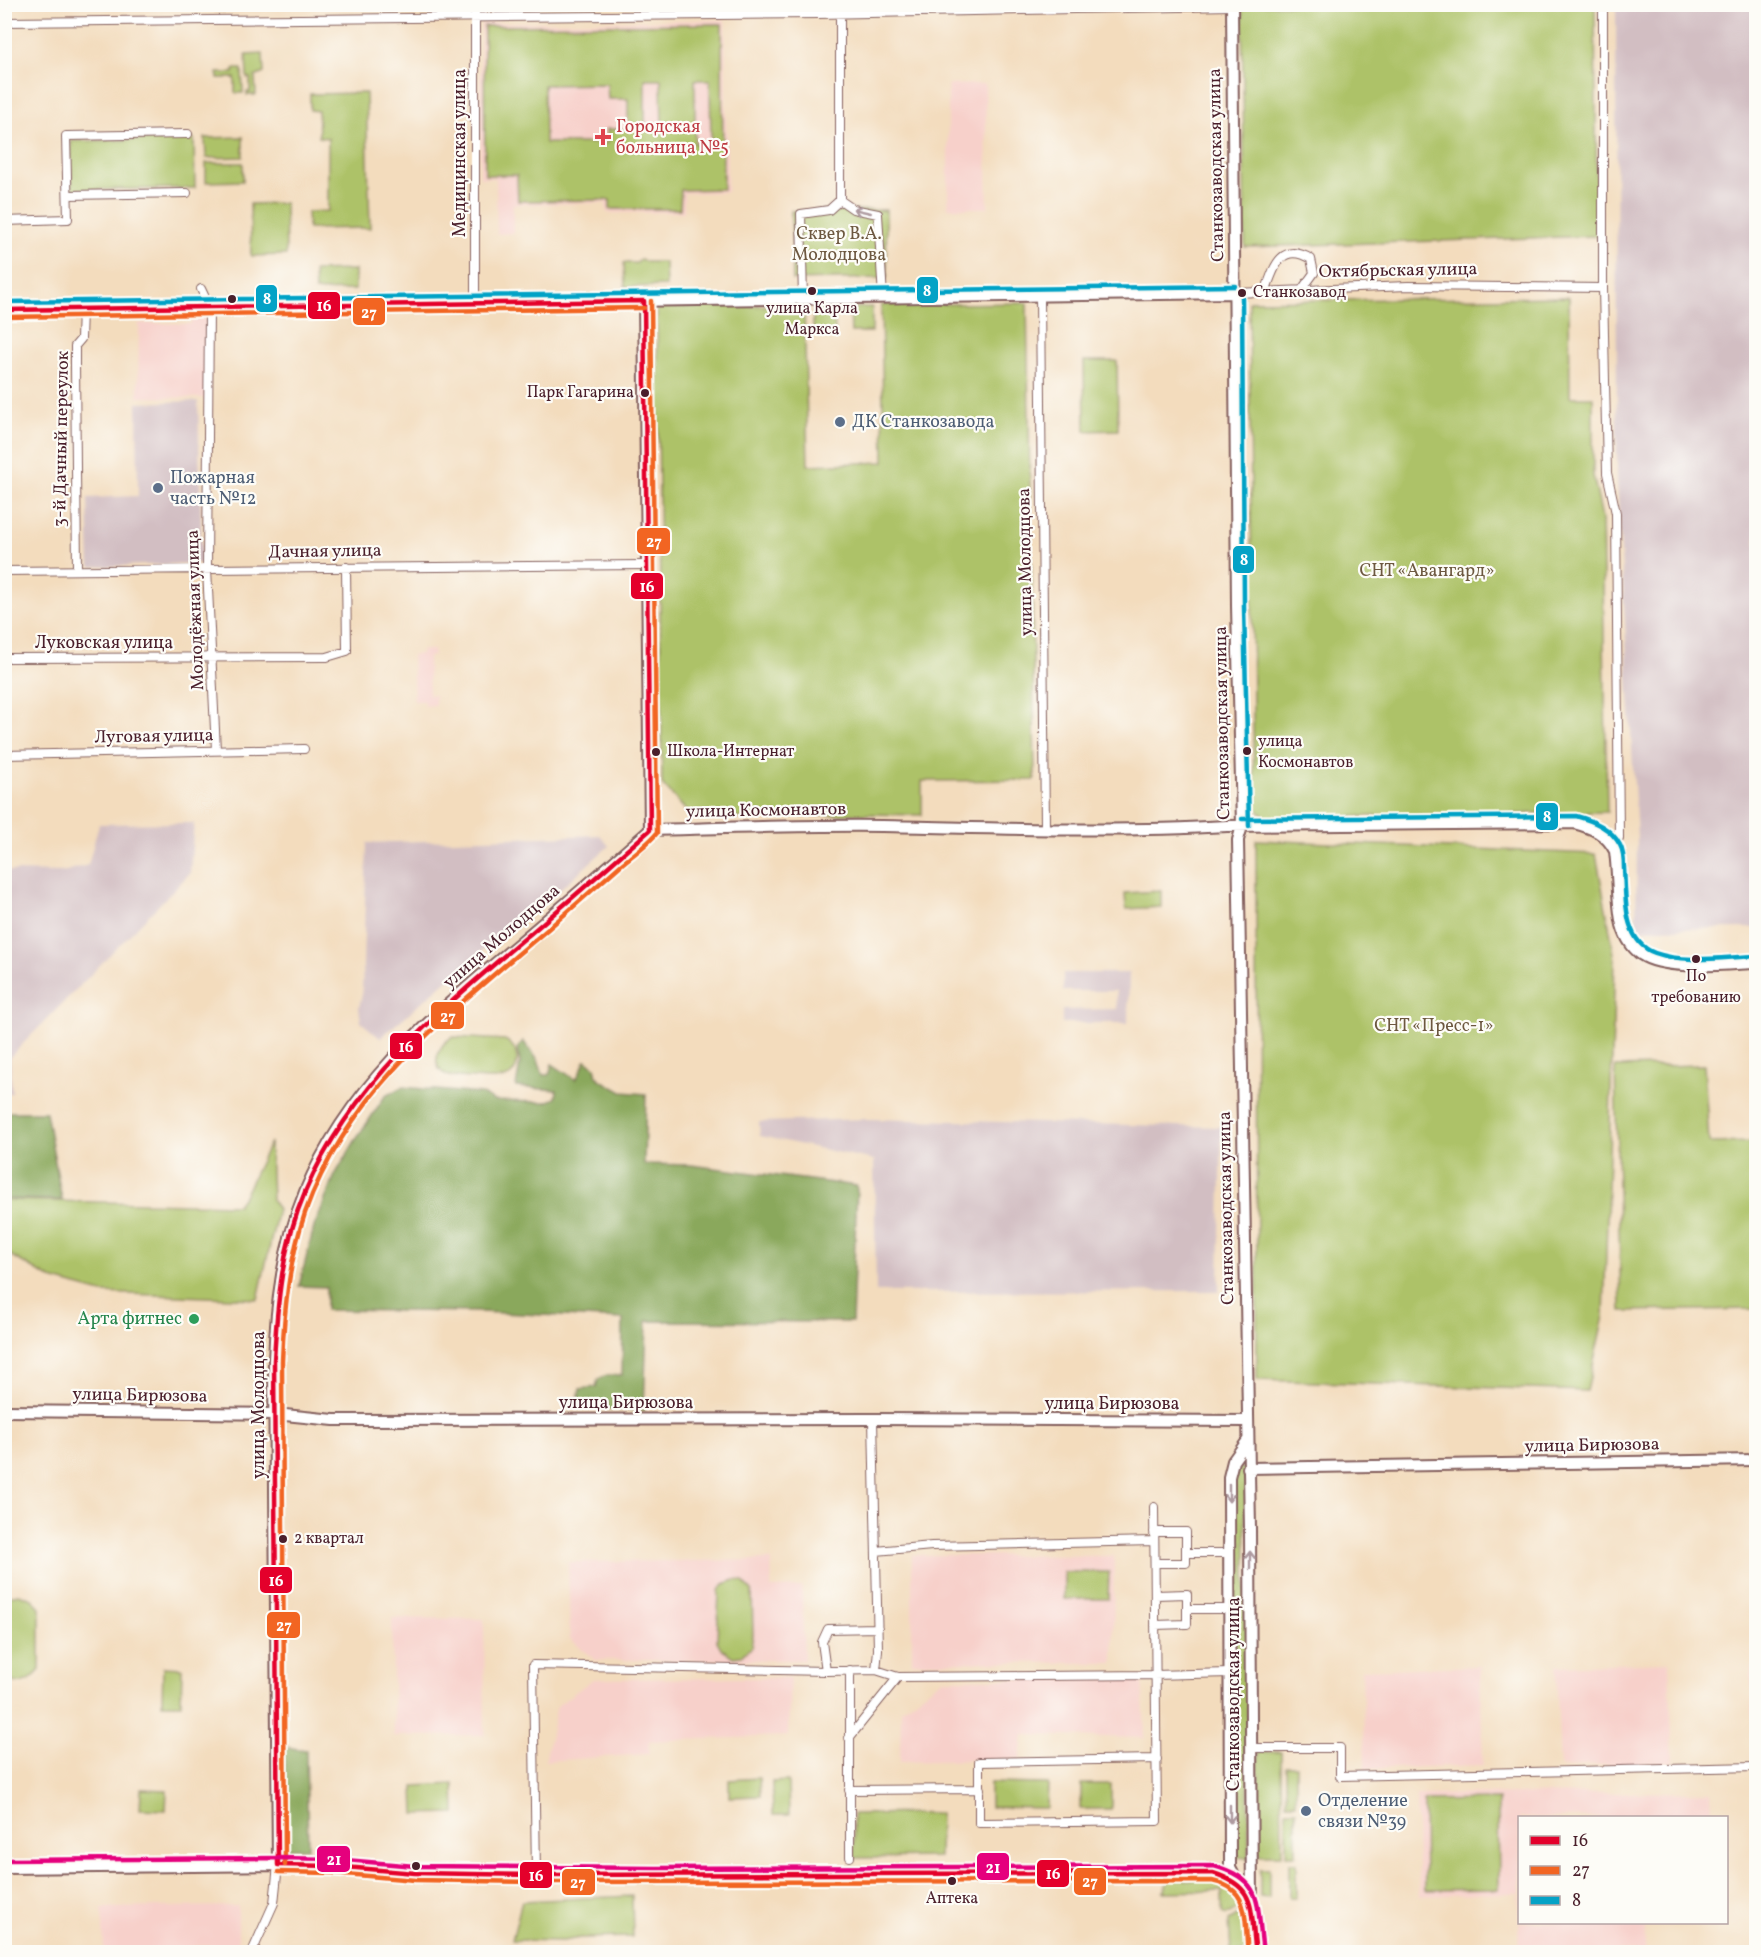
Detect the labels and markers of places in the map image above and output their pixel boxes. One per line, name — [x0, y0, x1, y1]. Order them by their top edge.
place label: Городская больница №5 — [616, 115, 729, 161]
marker: Городская больница №5 — [594, 128, 612, 146]
place label: Станкозавод — [1253, 282, 1346, 304]
marker: улица Карла Маркса — [806, 285, 818, 297]
marker: Станкозавод — [1236, 287, 1248, 299]
unlabelled marker — [226, 293, 238, 305]
place label: улица Карла Маркса — [766, 298, 858, 341]
place label: Парк Гагарина — [527, 382, 634, 404]
marker: Парк Гагарина — [639, 387, 651, 399]
place label: ДК Станкозавода — [852, 410, 994, 435]
marker: ДК Станкозавода — [833, 415, 847, 429]
place label: Пожарная часть №12 — [170, 466, 256, 512]
marker: Пожарная часть №12 — [151, 481, 165, 495]
place label: улица Космонавтов — [1258, 731, 1353, 774]
place label: Школа-Интернат — [667, 741, 794, 763]
marker: улица Космонавтов — [1241, 745, 1253, 757]
marker: Школа-Интернат — [650, 746, 662, 758]
marker: По требованию — [1690, 953, 1702, 965]
place label: По требованию — [1651, 966, 1741, 1009]
place label: Арта фитнес — [77, 1307, 182, 1332]
marker: Арта фитнес — [187, 1312, 201, 1326]
place label: 2 квартал — [294, 1528, 364, 1550]
marker: 2 квартал — [277, 1533, 289, 1545]
place label: Отделение связи №39 — [1318, 1789, 1408, 1835]
marker: Отделение связи №39 — [1299, 1804, 1313, 1818]
unlabelled marker — [410, 1860, 422, 1872]
marker: Аптека — [946, 1875, 958, 1887]
place label: Аптека — [926, 1888, 978, 1910]

